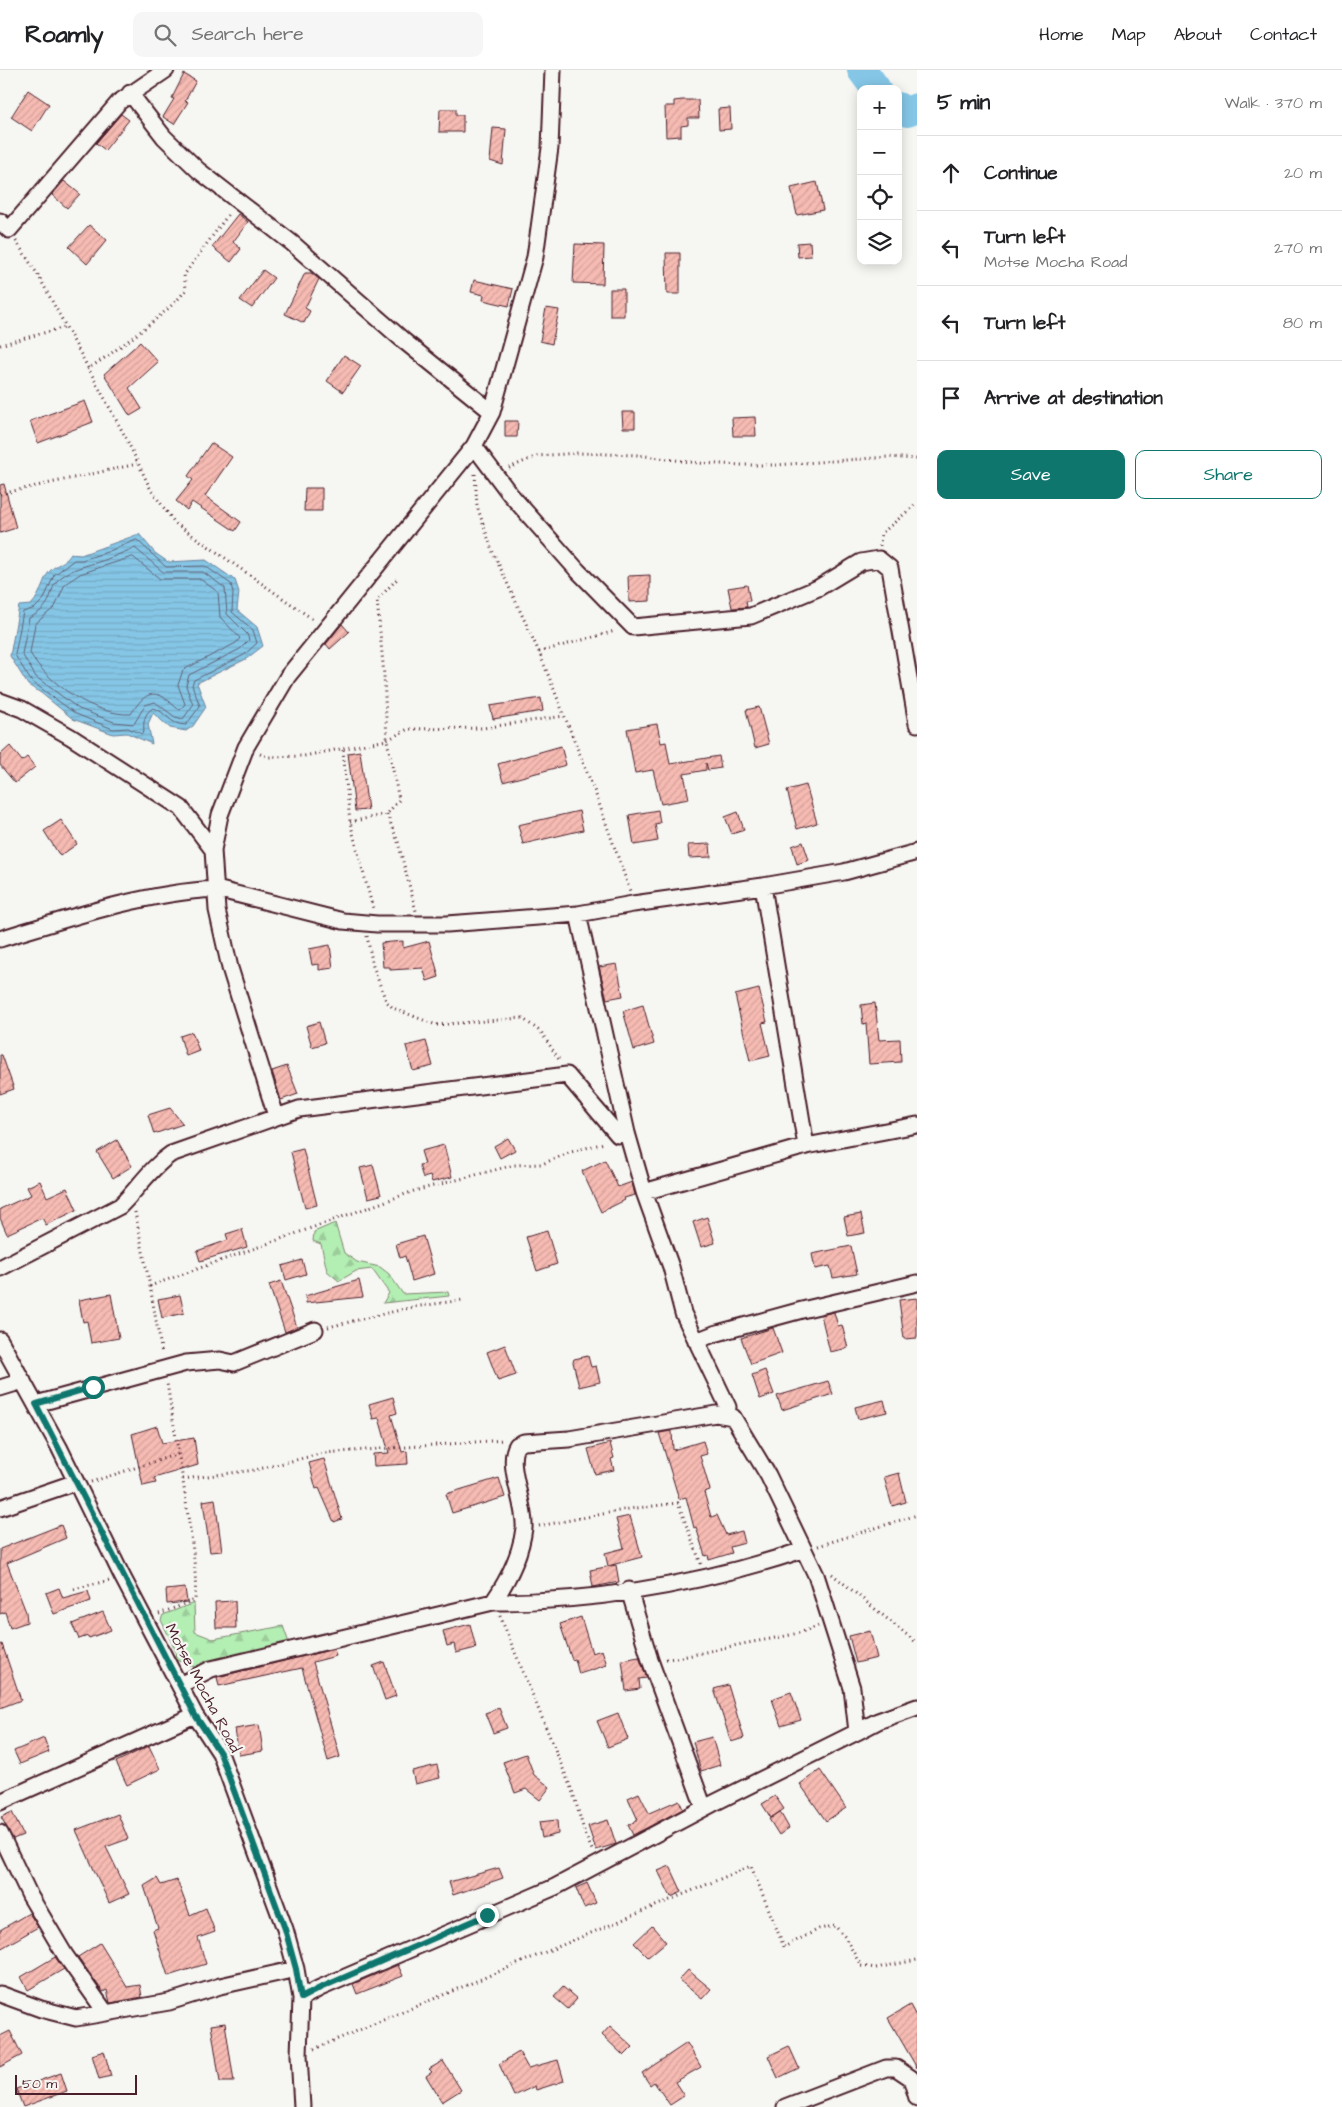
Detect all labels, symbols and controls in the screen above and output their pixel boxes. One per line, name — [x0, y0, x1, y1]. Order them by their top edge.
search box — [133, 12, 483, 57]
text: Roamly — [25, 18, 103, 52]
icon: search — [151, 21, 179, 49]
text: Search here — [191, 21, 304, 48]
text: Home — [1039, 22, 1084, 47]
text: Map — [1112, 22, 1146, 47]
text: About — [1174, 22, 1222, 47]
text: Contact — [1250, 22, 1317, 47]
map controls — [857, 85, 902, 265]
button: + — [857, 85, 902, 130]
text: 5 min — [937, 88, 990, 117]
text: Walk · 370 m — [1224, 92, 1322, 114]
button: − — [857, 130, 902, 175]
icon: ahead — [937, 159, 965, 187]
text: Continue — [984, 160, 1058, 187]
text: 20 m — [1284, 162, 1322, 184]
button: locate — [857, 175, 902, 220]
button: layers — [857, 220, 902, 265]
text: Turn left — [984, 224, 1065, 251]
icon: left — [937, 234, 965, 262]
text: 270 m — [1274, 237, 1322, 259]
text: Motse Mocha Road — [984, 251, 1127, 273]
icon: left — [937, 309, 965, 337]
text: Turn left — [984, 310, 1065, 337]
text: 80 m — [1283, 312, 1322, 334]
icon: arrive — [937, 384, 965, 412]
text: Arrive at destination — [984, 385, 1163, 412]
button: Save — [937, 450, 1125, 499]
button: Share — [1135, 450, 1322, 499]
route start — [82, 1376, 105, 1399]
street label: Motse Mocha Road — [160, 1620, 246, 1756]
route end — [476, 1904, 499, 1927]
scale bar — [15, 2072, 138, 2095]
text: 50 m — [22, 2074, 57, 2094]

